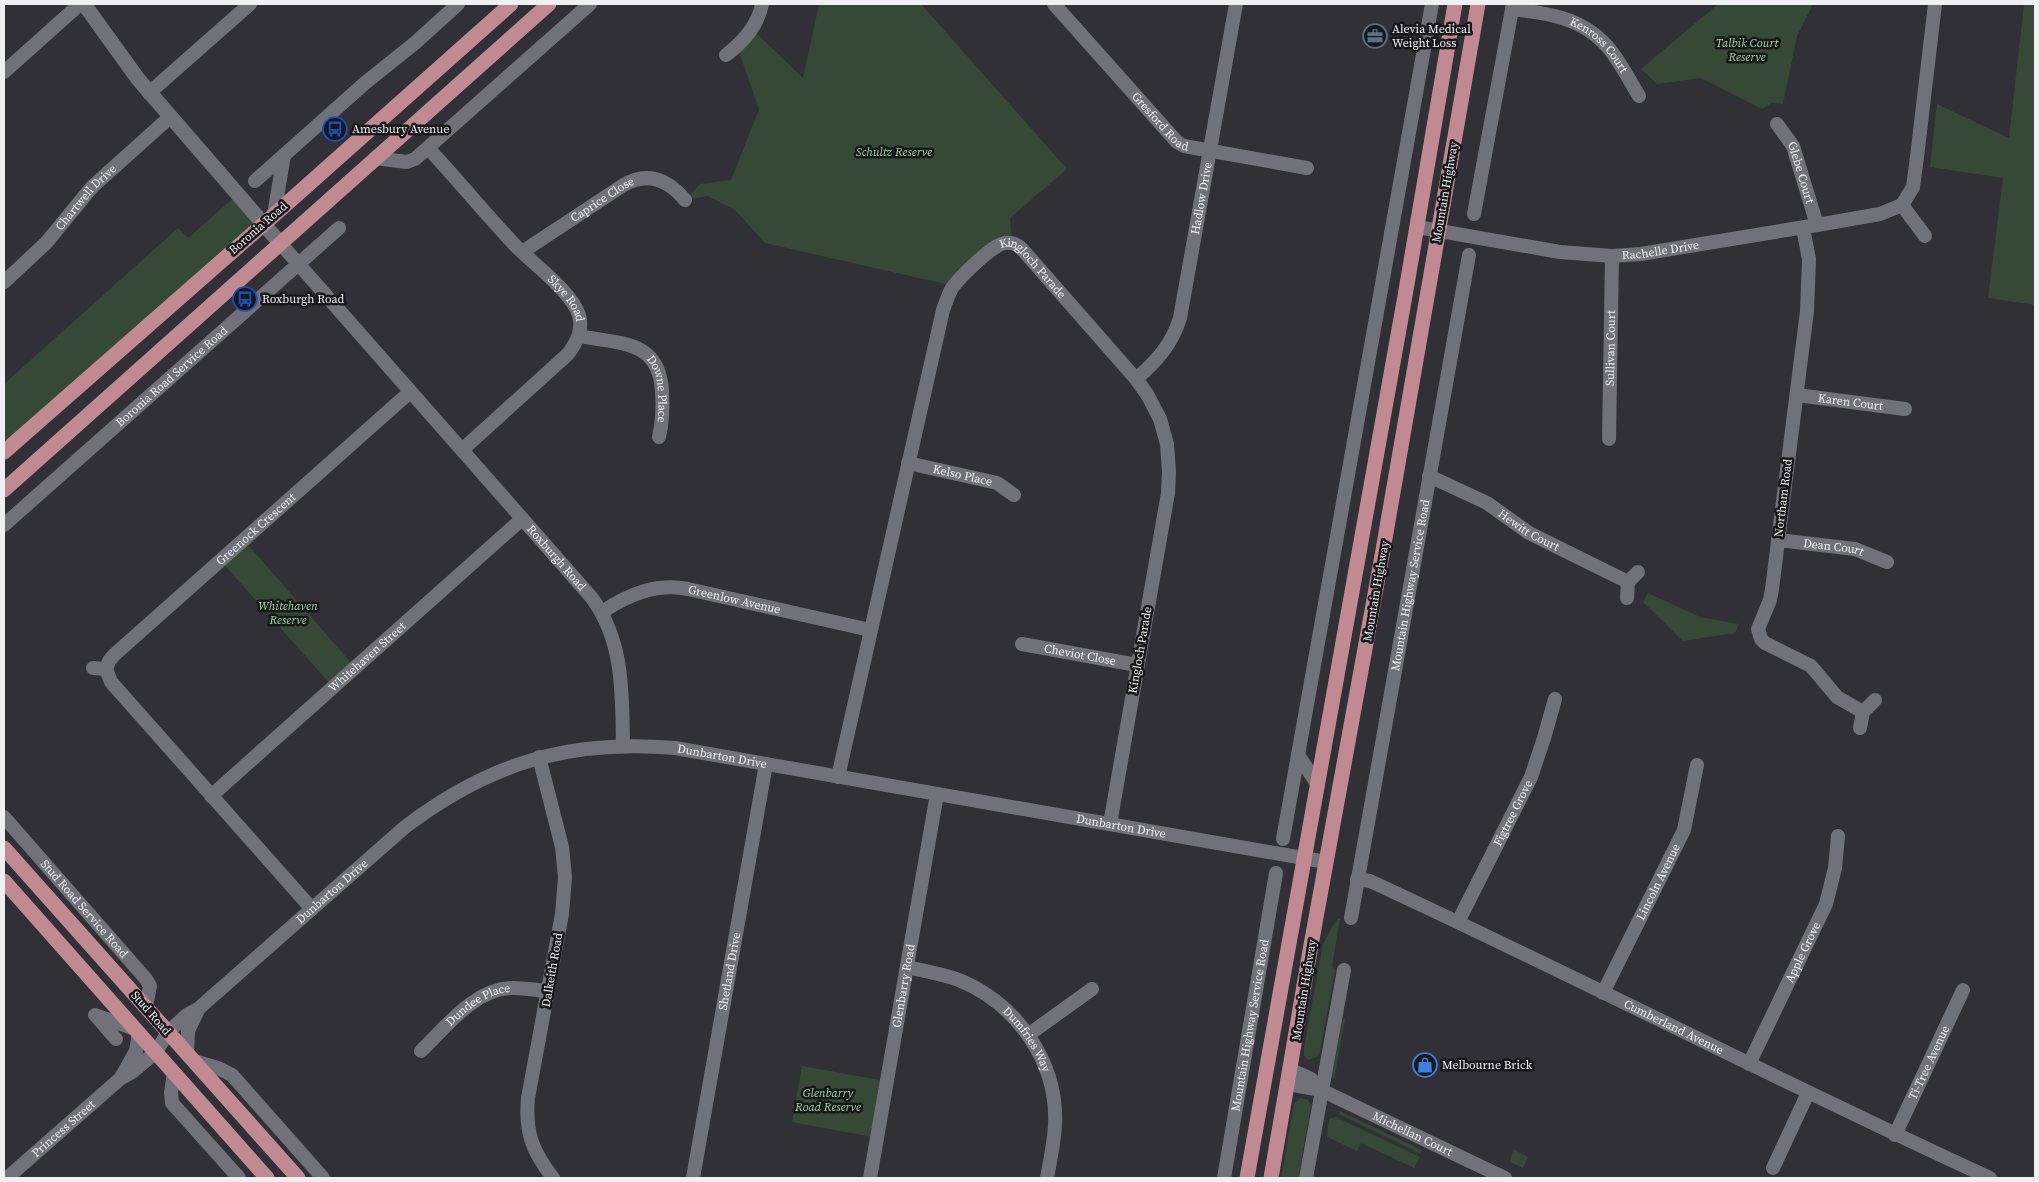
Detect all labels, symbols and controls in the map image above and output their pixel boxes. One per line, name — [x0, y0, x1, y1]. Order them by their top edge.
street label: Kenross Court — [1567, 13, 1632, 76]
place label: Alevia Medical Weight Loss — [1392, 21, 1471, 51]
office icon: Alevia Medical Weight Loss — [1362, 23, 1388, 49]
park label: Talbik Court Reserve — [1716, 35, 1779, 65]
street label: Gresford Road — [1128, 89, 1190, 155]
bus stop icon: Amesbury Avenue — [322, 116, 348, 142]
place label: Amesbury Avenue — [352, 121, 449, 137]
street label: Glebe Court — [1784, 138, 1818, 206]
street label: Mountain Highway — [1428, 140, 1462, 244]
park label: Schultz Reserve — [856, 144, 932, 160]
street label: Chartwell Drive — [52, 161, 120, 234]
street label: Hadlow Drive — [1187, 161, 1216, 236]
street label: Caprice Close — [567, 173, 636, 226]
street label: Boronia Road — [225, 198, 291, 258]
street label: Kingloch Parade — [997, 235, 1070, 302]
street label: Rachelle Drive — [1621, 237, 1700, 263]
street label: Skye Road — [544, 271, 588, 323]
bus stop icon: Roxburgh Road — [232, 286, 258, 312]
place label: Roxburgh Road — [262, 291, 345, 307]
street label: Sullivan Court — [1602, 310, 1619, 386]
street label: Boronia Road Service Road — [112, 322, 231, 430]
street label: Downe Place — [643, 352, 671, 423]
street label: Karen Court — [1817, 390, 1884, 414]
street label: Northam Road — [1770, 458, 1796, 538]
street label: Kelso Place — [931, 461, 994, 490]
street label: Greenock Crescent — [213, 489, 299, 569]
street label: Mountain Highway Service Road — [1387, 498, 1433, 672]
street label: Hewitt Court — [1495, 506, 1562, 555]
street label: Roxburgh Road — [523, 521, 590, 594]
street label: Dean Court — [1802, 535, 1866, 560]
street label: Mountain Highway — [1359, 539, 1393, 643]
street label: Greenlow Avenue — [687, 581, 782, 618]
park label: Whitehaven Reserve — [258, 598, 318, 628]
street label: Kingloch Parade — [1124, 605, 1156, 695]
street label: Whitehaven Street — [325, 618, 409, 696]
street label: Cheviot Close — [1043, 640, 1117, 669]
street label: Dunbarton Drive — [676, 741, 768, 772]
street label: Figtree Grove — [1489, 777, 1536, 849]
street label: Dunbarton Drive — [1075, 810, 1167, 842]
street label: Lincoln Avenue — [1632, 841, 1684, 923]
street label: Dunbarton Drive — [293, 855, 371, 927]
street label: Stud Road Service Road — [37, 856, 132, 961]
street label: Apple Grove — [1781, 919, 1824, 985]
street label: Dalkeith Road — [538, 931, 566, 1008]
street label: Shetland Drive — [715, 931, 744, 1011]
street label: Mountain Highway Service Road — [1228, 938, 1273, 1112]
street label: Mountain Highway — [1288, 938, 1320, 1042]
street label: Glenbarry Road — [888, 943, 919, 1029]
street label: Dundee Place — [442, 980, 511, 1029]
street label: Stud Road — [127, 988, 175, 1039]
street label: Cumberland Avenue — [1621, 996, 1726, 1058]
street label: Dumfries Way — [999, 1003, 1055, 1075]
street label: Ti-Tree Avenue — [1905, 1023, 1953, 1102]
shop icon: Melbourne Brick — [1412, 1052, 1438, 1078]
place label: Melbourne Brick — [1442, 1057, 1533, 1073]
park label: Glenbarry Road Reserve — [794, 1085, 861, 1115]
street label: Princess Street — [28, 1096, 98, 1161]
street label: Michellan Court — [1370, 1108, 1455, 1160]

